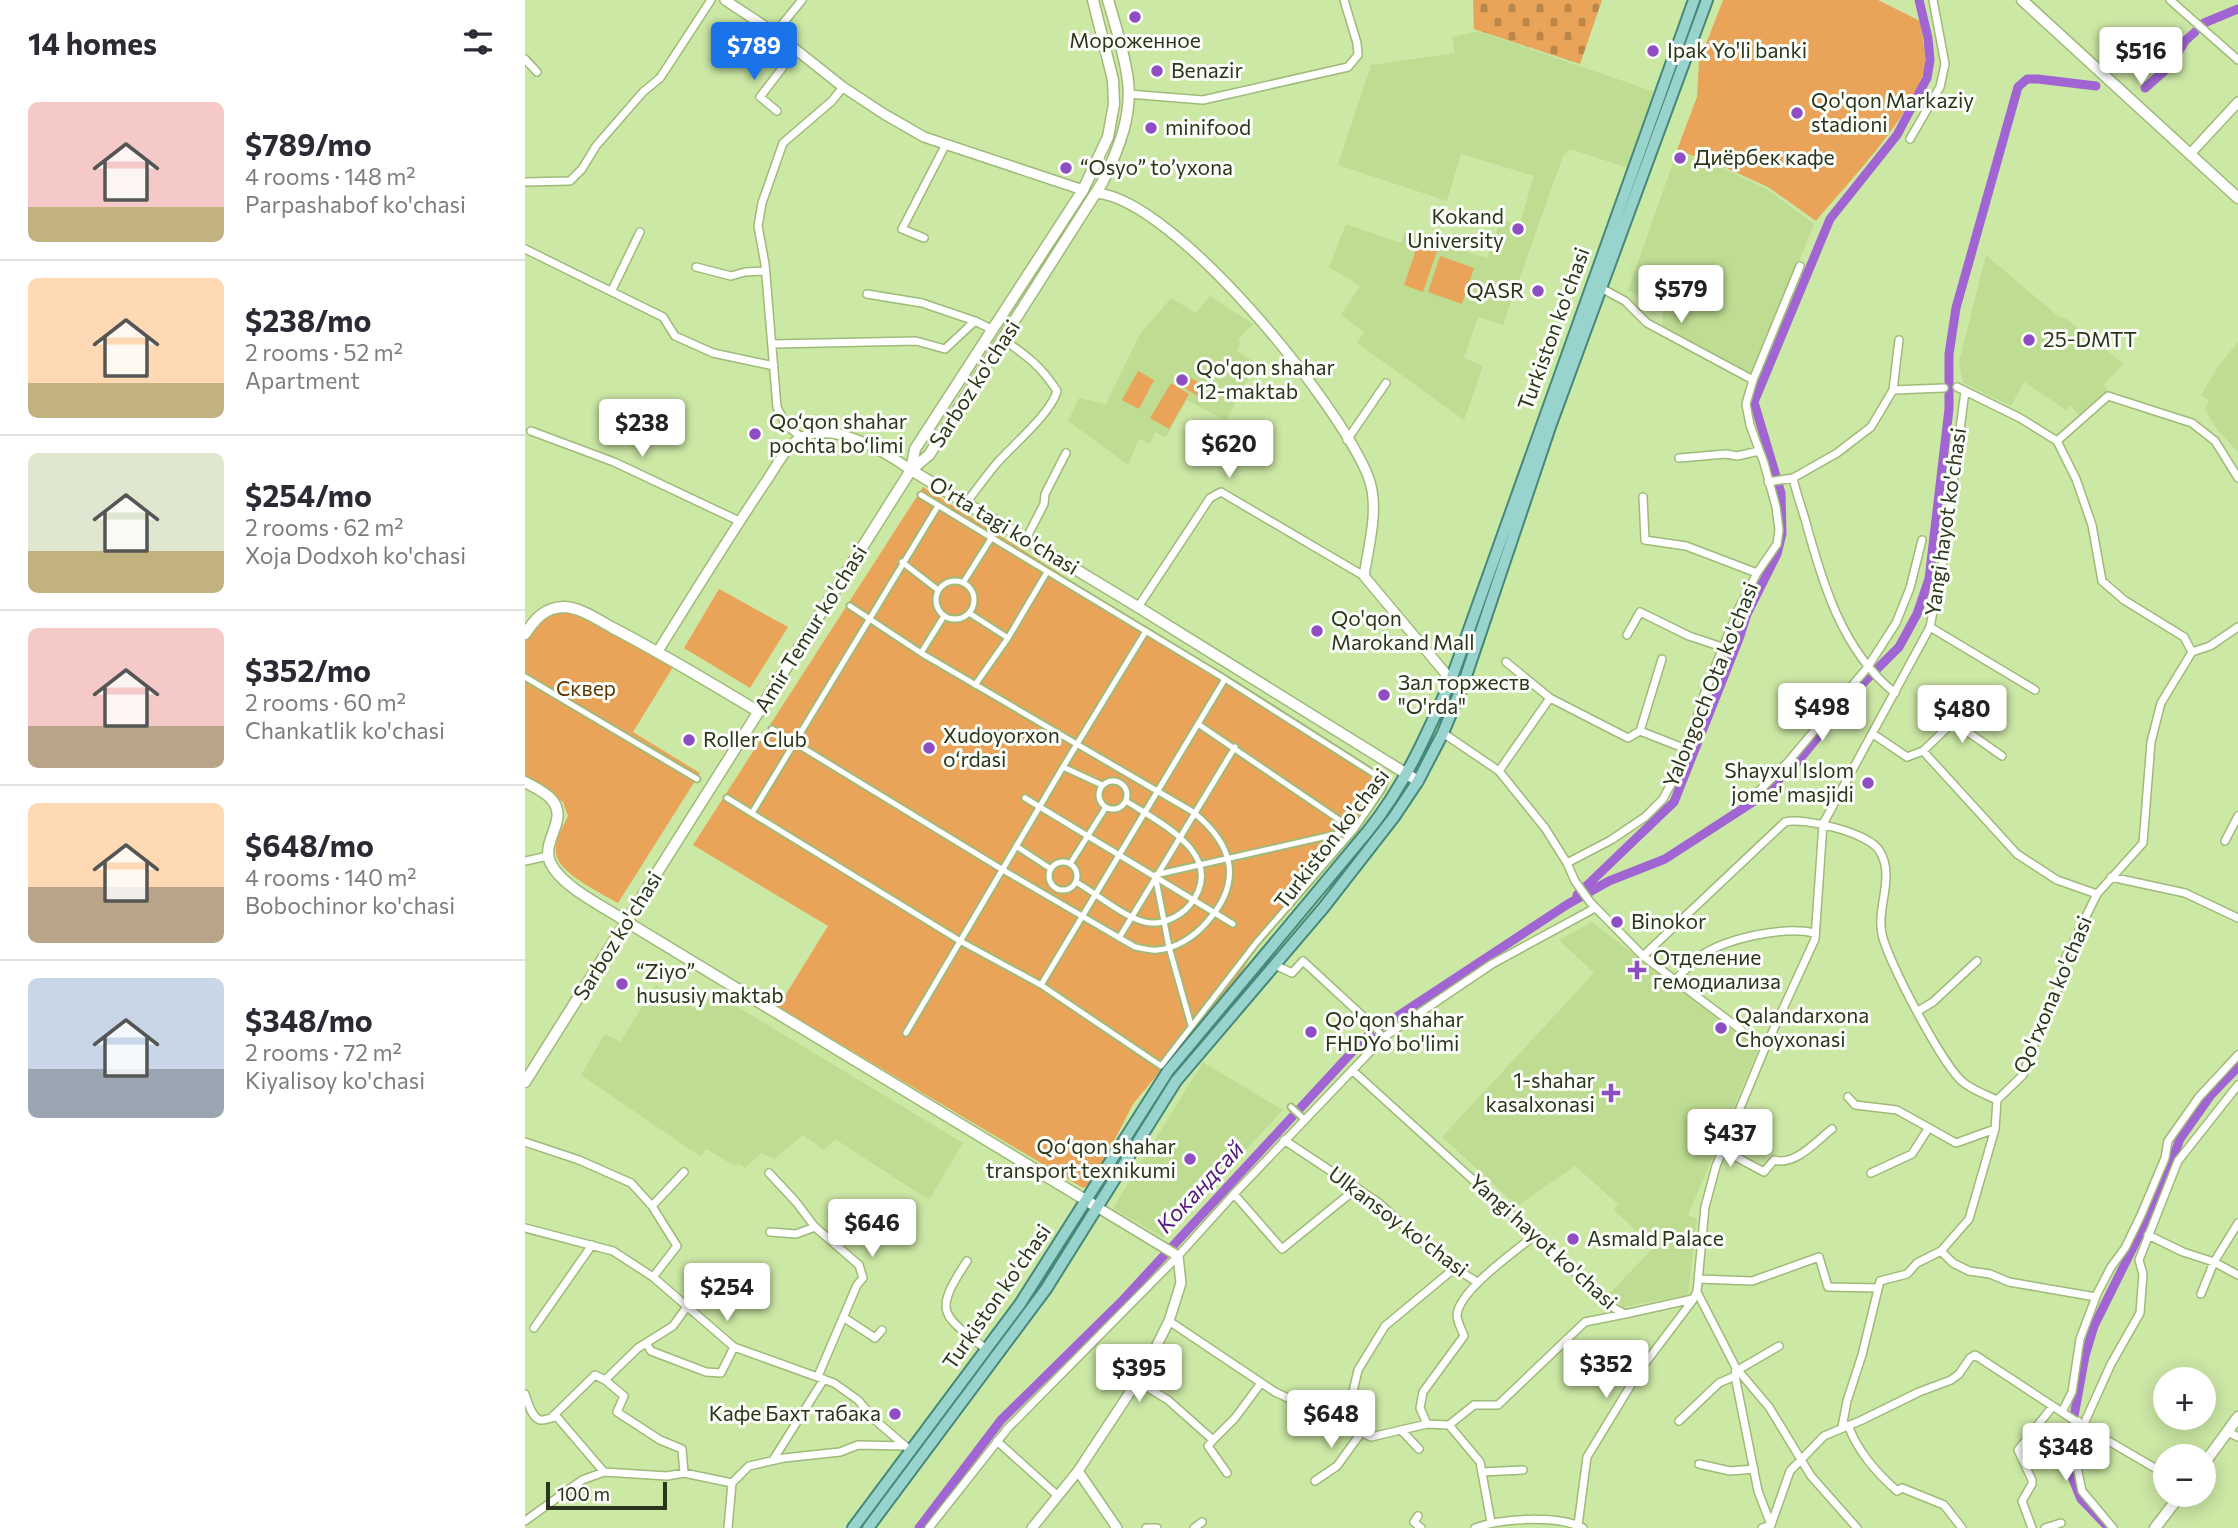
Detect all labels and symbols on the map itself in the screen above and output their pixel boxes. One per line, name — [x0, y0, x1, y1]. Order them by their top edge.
marker: Мороженное — [1127, 9, 1143, 25]
pin: $789 — [713, 22, 795, 82]
place label: Мороженное — [1069, 27, 1201, 52]
pin: $516 — [2100, 28, 2182, 87]
place label: Ipak Yo'li banki — [1667, 37, 1807, 62]
marker: Ipak Yo'li banki — [1645, 43, 1661, 59]
place label: Benazir — [1171, 57, 1243, 82]
marker: Benazir — [1149, 63, 1165, 79]
place label: Qo'qon Markaziy stadioni — [1811, 87, 1974, 136]
marker: Qo'qon Markaziy stadioni — [1789, 105, 1805, 121]
place label: minifood — [1165, 114, 1251, 139]
marker: minifood — [1143, 120, 1159, 136]
place label: Диёрбек кафе — [1694, 144, 1835, 169]
marker: Диёрбек кафе — [1672, 150, 1688, 166]
place label: “Osyo” to’yxona — [1080, 154, 1233, 179]
marker: “Osyo” to’yxona — [1058, 160, 1074, 176]
place label: Kokand University — [1407, 203, 1504, 252]
marker: Kokand University — [1510, 221, 1526, 237]
street label: Turkiston ko'chasi — [1512, 244, 1594, 413]
pin: $579 — [1640, 266, 1722, 325]
place label: QASR — [1467, 277, 1524, 302]
marker: QASR — [1530, 283, 1546, 299]
street label: Sarboz ko'chasi — [923, 315, 1024, 452]
place label: 25-DMTT — [2043, 326, 2137, 351]
marker: 25-DMTT — [2021, 332, 2037, 348]
place label: Qo'qon shahar 12-maktab — [1196, 354, 1335, 403]
marker: Qo'qon shahar 12-maktab — [1174, 372, 1190, 388]
pin: $238 — [601, 400, 683, 459]
place label: Qo‘qon shahar pochta bo‘limi — [769, 408, 907, 457]
pin: $620 — [1188, 420, 1270, 480]
marker: Qo‘qon shahar pochta bo‘limi — [747, 426, 763, 442]
street label: Yangi hayot ko'chasi — [1919, 426, 1970, 617]
street label: O'rta tagi ko'chasi — [926, 470, 1084, 579]
street label: Amir Temur ko'chasi — [748, 540, 871, 716]
street label: Yalongoch Ota ko'chasi — [1657, 578, 1762, 791]
place label: Qo'qon Marokand Mall — [1331, 605, 1475, 654]
marker: Qo'qon Marokand Mall — [1309, 623, 1325, 639]
place label: Зал торжеств "O'rda" — [1398, 669, 1530, 718]
park label: Сквер — [556, 675, 616, 700]
pin: $498 — [1781, 684, 1863, 743]
pin: $480 — [1921, 686, 2003, 745]
marker: Зал торжеств "O'rda" — [1376, 687, 1392, 703]
place label: Xudoyorxon oʻrdasi — [943, 722, 1060, 771]
place label: Roller Club — [703, 726, 807, 751]
marker: Roller Club — [681, 732, 697, 748]
marker: Xudoyorxon oʻrdasi — [921, 740, 937, 756]
place label: Shayxul Islom jome' masjidi — [1724, 757, 1854, 806]
street label: Turkiston ko'chasi — [1268, 763, 1393, 913]
marker: Shayxul Islom jome' masjidi — [1860, 775, 1876, 791]
street label: Sarboz ko'chasi — [567, 866, 666, 1004]
place label: Binokor — [1631, 908, 1706, 933]
street label: Qo'rxona ko'chasi — [2007, 912, 2096, 1077]
marker: Binokor — [1609, 914, 1625, 930]
place label: Отделение гемодиализа — [1653, 944, 1781, 993]
place label: “Ziyo” hususiy maktab — [636, 958, 784, 1007]
marker: Отделение гемодиализа — [1627, 960, 1647, 980]
marker: “Ziyo” hususiy maktab — [614, 976, 630, 992]
place label: Qalandarxona Choyxonasi — [1735, 1002, 1869, 1051]
place label: Qo'qon shahar FHDYo bo'limi — [1325, 1006, 1464, 1055]
marker: Qalandarxona Choyxonasi — [1713, 1020, 1729, 1036]
marker: Qo'qon shahar FHDYo bo'limi — [1303, 1024, 1319, 1040]
place label: 1-shahar kasalxonasi — [1486, 1067, 1595, 1116]
marker: 1-shahar kasalxonasi — [1601, 1083, 1621, 1103]
pin: $437 — [1689, 1110, 1771, 1169]
place label: Qoʻqon shahar transport texnikumi — [986, 1133, 1176, 1182]
water label: Кокандсай — [1150, 1135, 1249, 1238]
marker: Qoʻqon shahar transport texnikumi — [1182, 1151, 1198, 1167]
street label: Ulkansoy ko'chasi — [1324, 1160, 1473, 1281]
street label: Yangi hayot ko'chasi — [1465, 1168, 1623, 1314]
pin: $646 — [831, 1200, 913, 1259]
street label: Turkiston ko'chasi — [936, 1219, 1055, 1373]
place label: Asmald Palace — [1587, 1225, 1724, 1250]
marker: Asmald Palace — [1565, 1231, 1581, 1247]
pin: $254 — [686, 1264, 768, 1323]
pin: $352 — [1565, 1340, 1647, 1400]
pin: $395 — [1098, 1344, 1180, 1404]
pin: $648 — [1290, 1390, 1372, 1450]
place label: Кафе Бахт табака — [709, 1400, 881, 1425]
marker: Кафе Бахт табака — [887, 1406, 903, 1422]
pin: $348 — [2025, 1424, 2107, 1483]
scale bar — [546, 1479, 667, 1511]

